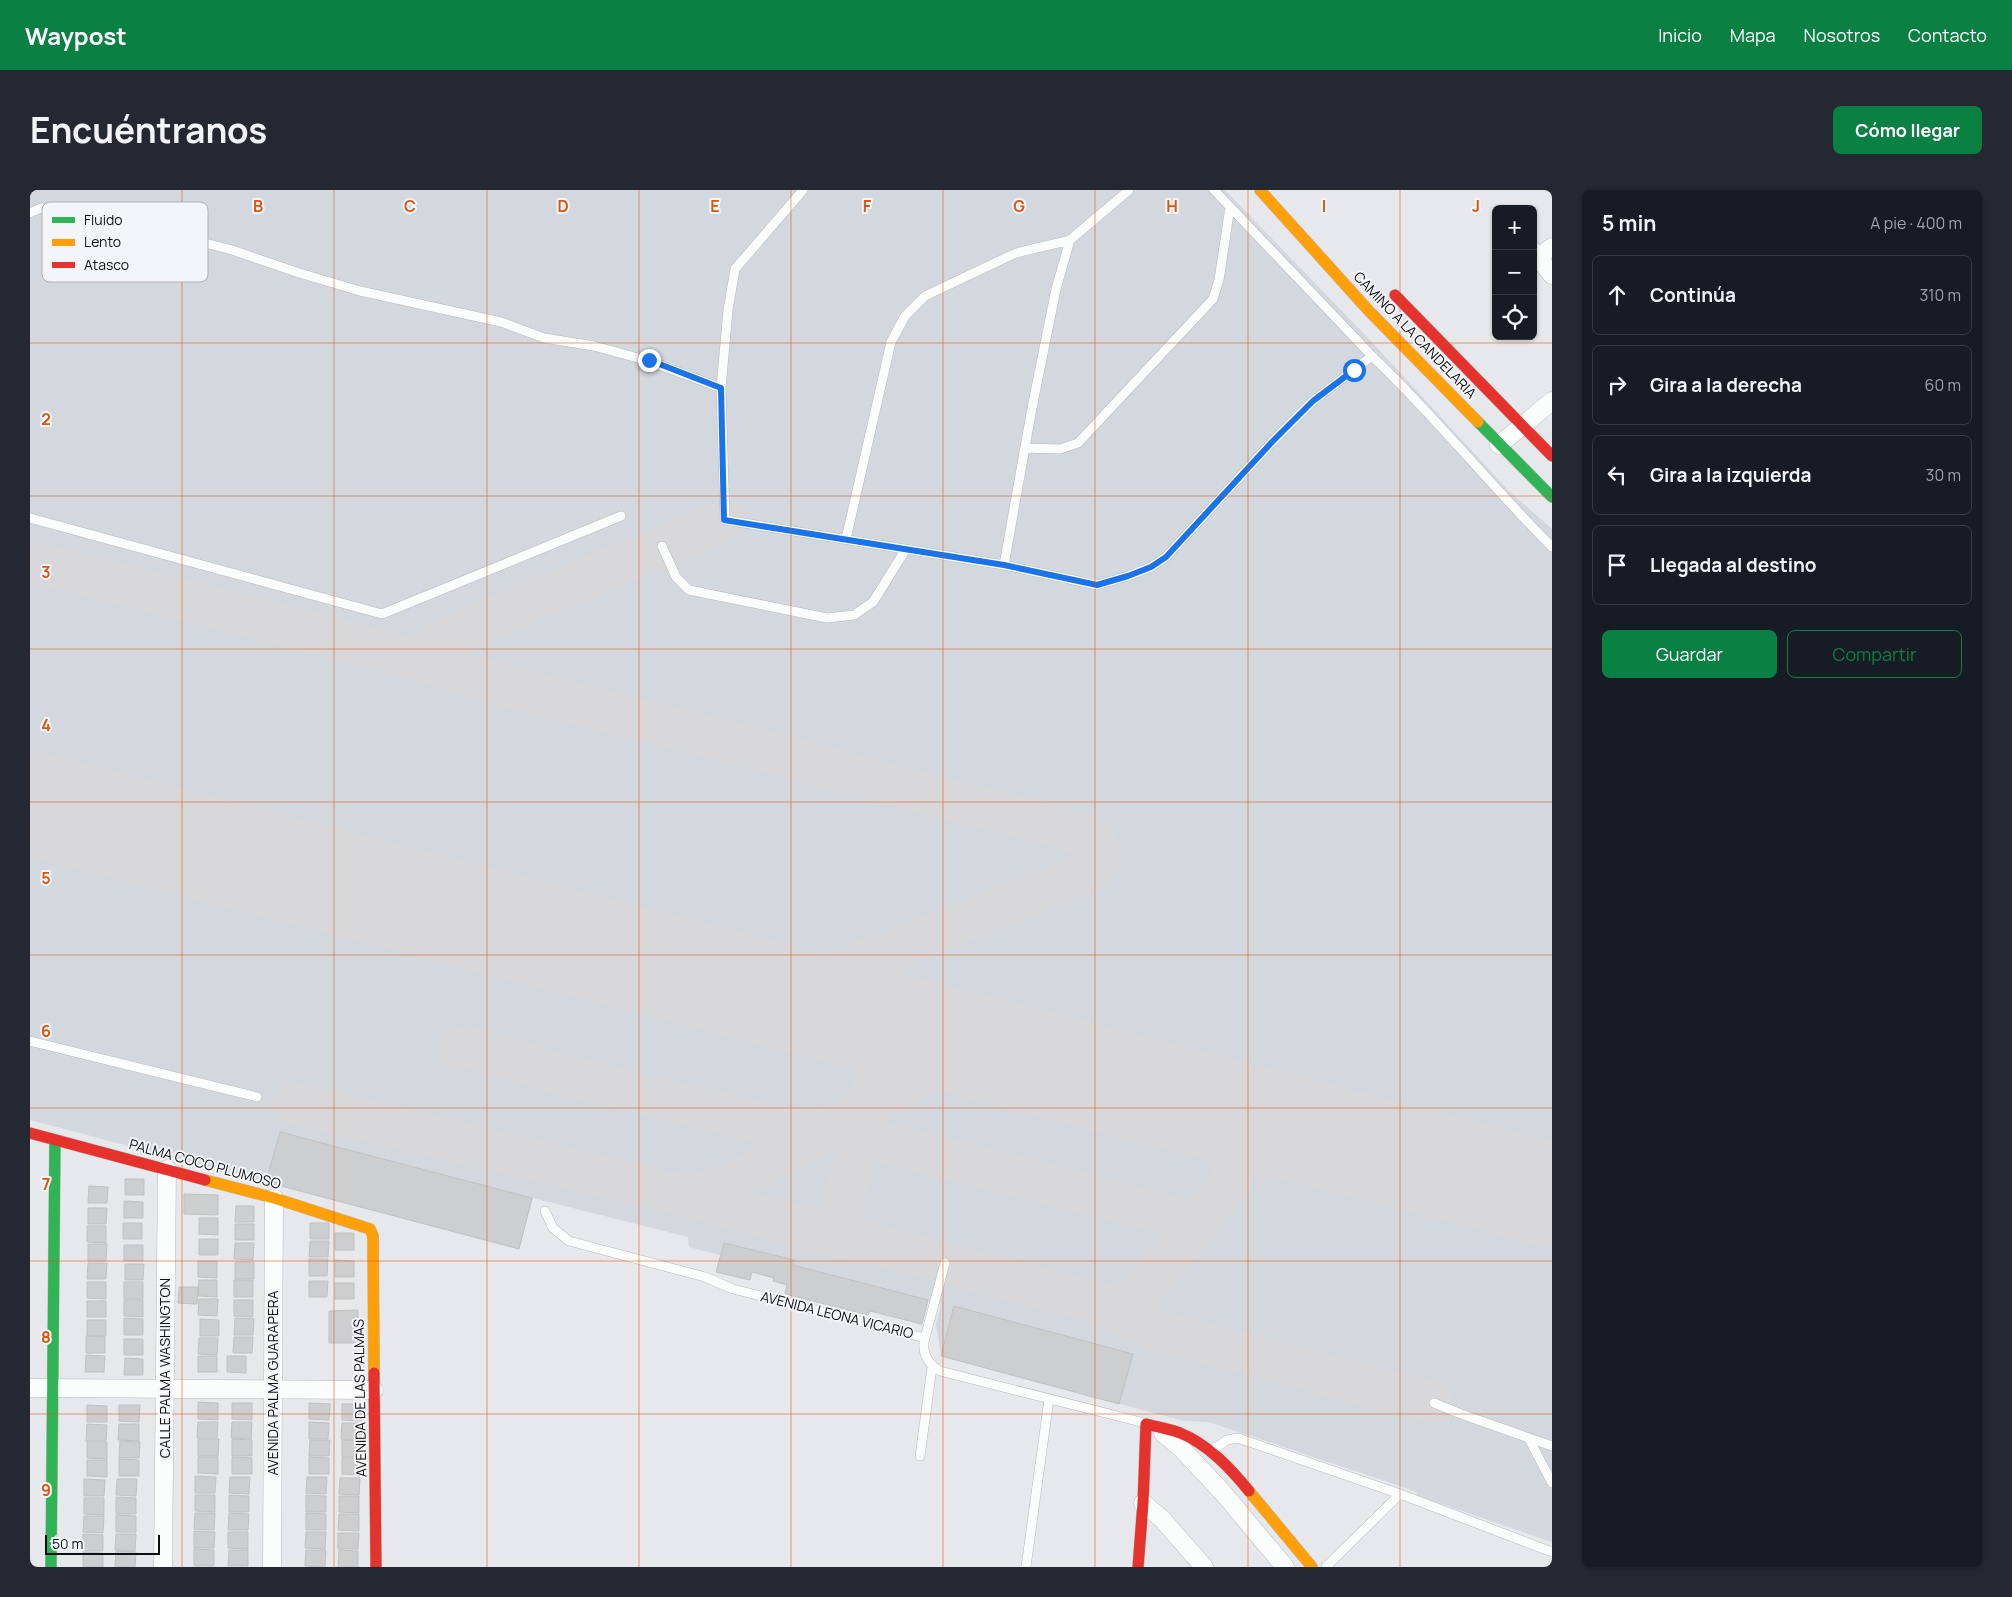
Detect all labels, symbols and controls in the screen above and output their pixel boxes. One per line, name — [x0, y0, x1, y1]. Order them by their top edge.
text: Waypost — [25, 19, 127, 52]
text: Inicio — [1658, 23, 1702, 47]
text: Mapa — [1730, 23, 1776, 47]
text: Nosotros — [1804, 23, 1880, 47]
text: Contacto — [1908, 23, 1987, 47]
text: Encuéntranos — [30, 106, 267, 154]
button: Cómo llegar — [1833, 106, 1982, 154]
text: B — [253, 195, 263, 217]
text: C — [404, 195, 416, 217]
text: D — [557, 195, 569, 217]
text: E — [710, 195, 720, 217]
text: F — [863, 195, 872, 217]
text: G — [1013, 195, 1025, 217]
text: H — [1166, 195, 1178, 217]
text: I — [1322, 195, 1326, 217]
text: J — [1472, 195, 1480, 217]
legend — [42, 202, 208, 282]
map controls — [1492, 205, 1537, 340]
button: + — [1492, 205, 1537, 250]
text: 5 min — [1602, 209, 1656, 237]
text: Fluido — [84, 210, 122, 229]
text: A pie · 400 m — [1870, 212, 1962, 234]
text: Lento — [84, 232, 121, 251]
button: − — [1492, 250, 1537, 295]
text: Atasco — [84, 255, 129, 274]
street label: CAMINO A LA CANDELARIA — [1350, 267, 1481, 402]
icon: ahead — [1603, 281, 1631, 309]
text: Continúa — [1650, 282, 1736, 308]
text: 310 m — [1919, 284, 1961, 306]
button: locate — [1492, 295, 1537, 340]
route end — [638, 349, 661, 372]
route start — [1343, 359, 1366, 382]
icon: right — [1603, 371, 1631, 399]
text: Gira a la derecha — [1650, 372, 1802, 398]
text: 60 m — [1925, 374, 1961, 396]
text: 2 — [41, 408, 51, 430]
icon: left — [1603, 461, 1631, 489]
text: Gira a la izquierda — [1650, 462, 1811, 488]
text: 30 m — [1926, 464, 1961, 486]
icon: arrive — [1603, 551, 1631, 579]
text: Llegada al destino — [1650, 552, 1817, 578]
text: 3 — [41, 561, 51, 583]
button: Guardar — [1602, 630, 1777, 678]
button: Compartir — [1787, 630, 1962, 678]
text: 4 — [41, 714, 51, 736]
text: 5 — [41, 867, 51, 889]
text: 6 — [41, 1020, 51, 1042]
street label: PALMA COCO PLUMOSO — [127, 1134, 283, 1193]
text: 7 — [42, 1173, 50, 1195]
street label: CALLE PALMA WASHINGTON — [155, 1278, 174, 1458]
street label: AVENIDA LEONA VICARIO — [759, 1286, 915, 1343]
street label: AVENIDA PALMA GUARAPERA — [263, 1290, 282, 1476]
street label: AVENIDA DE LAS PALMAS — [349, 1318, 370, 1477]
text: 8 — [41, 1326, 51, 1348]
text: 9 — [41, 1479, 51, 1501]
scale bar — [45, 1532, 160, 1555]
text: 50 m — [52, 1534, 83, 1553]

